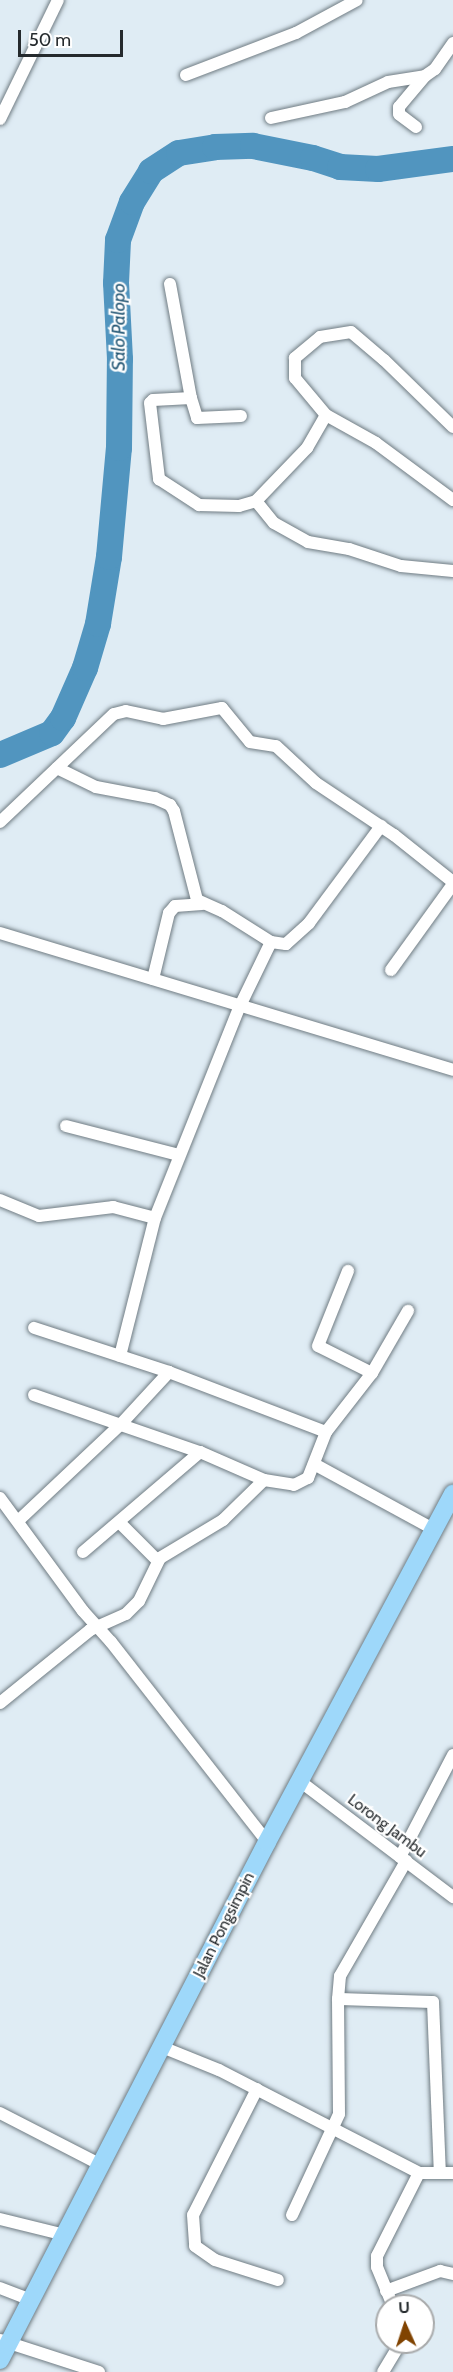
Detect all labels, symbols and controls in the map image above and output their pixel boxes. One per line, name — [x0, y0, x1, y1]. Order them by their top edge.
scale bar — [21, 18, 126, 56]
text: 50 m — [29, 29, 71, 51]
water label: Salo Palopo — [108, 283, 130, 371]
street label: Lorong Jambu — [344, 1790, 430, 1862]
street label: Jalan Pongsimpin — [189, 1869, 259, 1981]
north arrow — [375, 2294, 435, 2354]
text: U — [398, 2298, 410, 2317]

